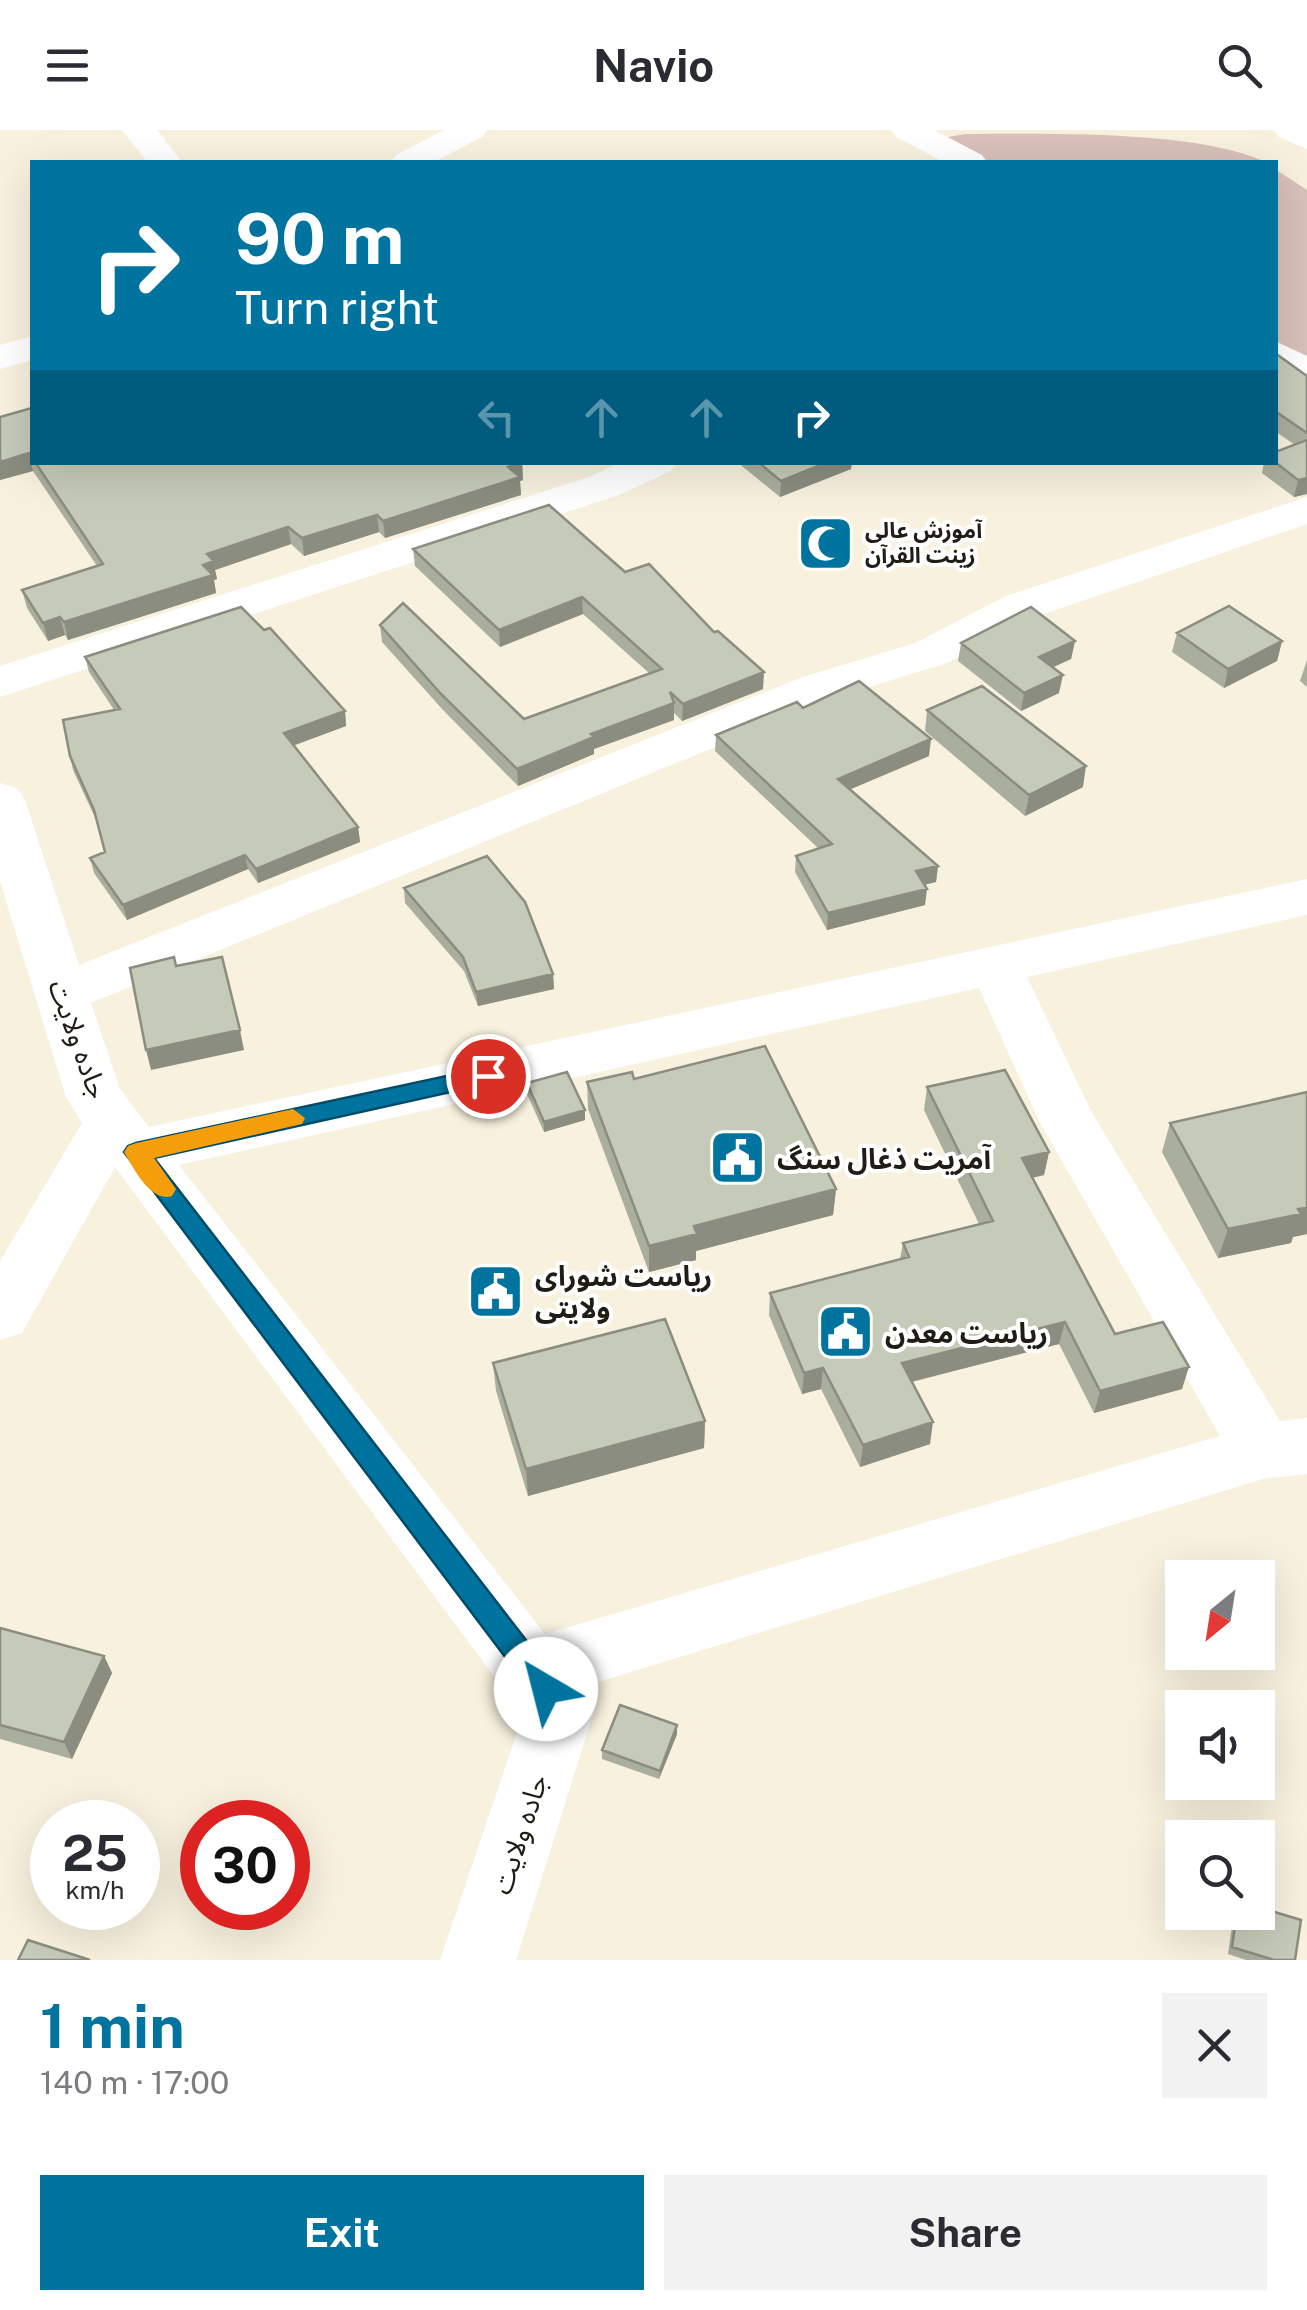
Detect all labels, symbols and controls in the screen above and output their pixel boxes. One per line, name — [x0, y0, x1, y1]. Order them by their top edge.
icon: menu — [40, 38, 95, 93]
icon: search — [1212, 38, 1267, 93]
text: Navio — [593, 39, 714, 92]
text: 90 m — [235, 197, 405, 280]
icon: right — [70, 200, 200, 330]
text: Turn right — [235, 281, 439, 334]
icon: left — [469, 390, 524, 445]
icon: ahead — [574, 390, 629, 445]
icon: ahead — [679, 390, 734, 445]
icon: right — [784, 390, 839, 445]
mosque icon: آموزش عالی زینت القرآن — [796, 513, 856, 573]
place label: آموزش عالی زینت القرآن — [865, 517, 983, 569]
street label: جاده ولایت — [41, 975, 116, 1103]
pin — [446, 1034, 531, 1119]
icon: arrive — [461, 1049, 516, 1104]
public building icon: آمریت ذغال سنگ — [708, 1128, 768, 1188]
place label: آمریت ذغال سنگ — [777, 1142, 992, 1176]
place label: ریاست شورای ولایتی — [535, 1259, 712, 1324]
public building icon: ریاست شورای ولایتی — [466, 1261, 526, 1321]
public building icon: ریاست معدن — [816, 1302, 876, 1362]
place label: ریاست معدن — [885, 1316, 1048, 1350]
north arrow — [1165, 1560, 1275, 1670]
map controls — [1165, 1560, 1275, 1930]
position arrow — [494, 1637, 598, 1741]
button: sound — [1165, 1690, 1275, 1800]
street label: جاده ولایت — [484, 1770, 555, 1898]
speed limit sign: 30 — [180, 1800, 310, 1930]
button: search — [1165, 1820, 1275, 1930]
text: 25 — [62, 1823, 128, 1882]
text: km/h — [66, 1875, 124, 1905]
text: 1 min — [40, 1991, 185, 2062]
button: close — [1162, 1993, 1267, 2098]
text: 140 m · 17:00 — [40, 2064, 229, 2101]
button: Exit — [40, 2175, 644, 2290]
button: Share — [664, 2175, 1267, 2290]

